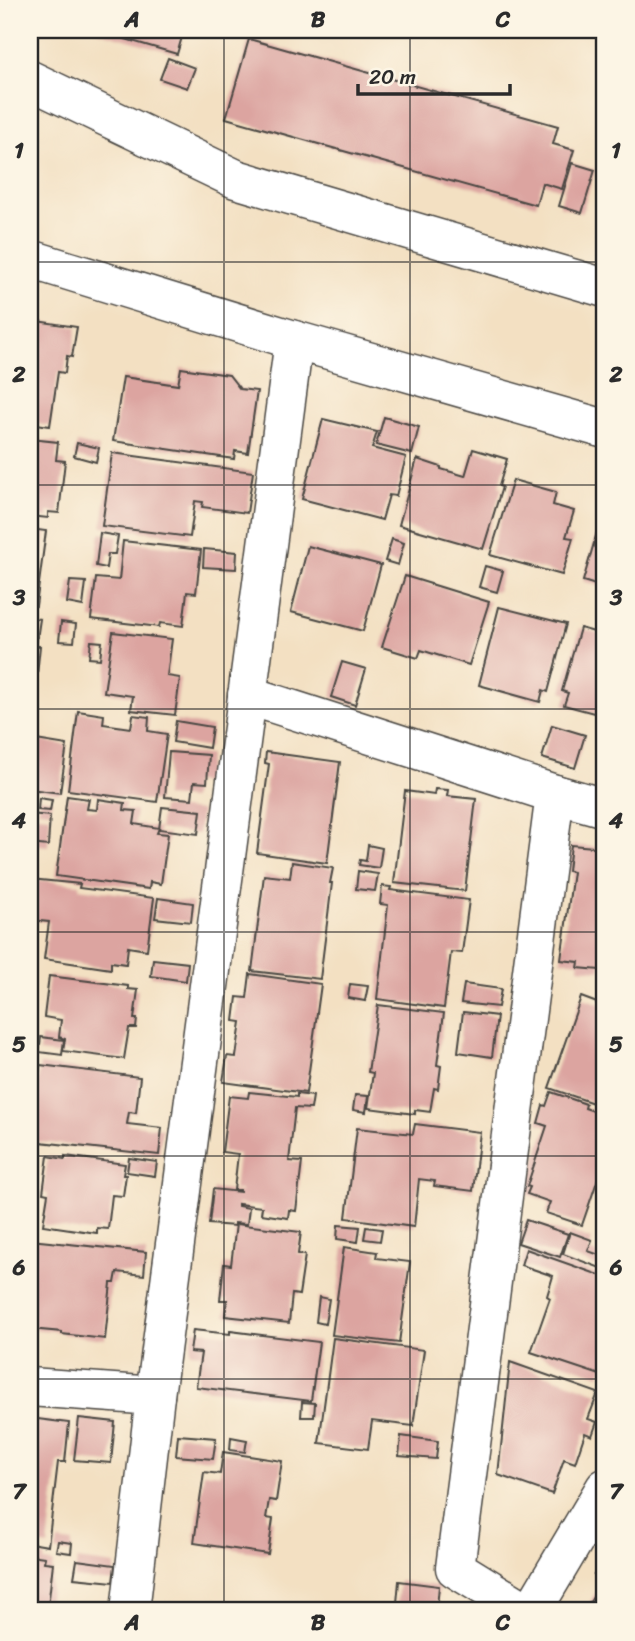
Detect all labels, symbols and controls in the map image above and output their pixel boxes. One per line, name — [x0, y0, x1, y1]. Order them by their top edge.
text: A — [123, 0, 140, 40]
text: B — [311, 0, 326, 40]
text: C — [495, 0, 511, 40]
scale bar — [358, 52, 511, 96]
text: 20 m — [369, 58, 416, 96]
text: 1 — [14, 130, 24, 171]
text: 1 — [611, 130, 621, 171]
text: 2 — [11, 354, 26, 395]
text: 2 — [608, 354, 623, 395]
text: 3 — [12, 577, 26, 618]
text: 3 — [609, 577, 623, 618]
text: 4 — [11, 800, 27, 841]
text: 4 — [608, 800, 624, 841]
text: 5 — [12, 1024, 26, 1065]
text: 5 — [609, 1024, 623, 1065]
text: 6 — [11, 1247, 26, 1288]
text: 6 — [608, 1247, 623, 1288]
text: 7 — [12, 1471, 27, 1512]
text: 7 — [609, 1471, 624, 1512]
text: A — [123, 1602, 140, 1641]
text: B — [311, 1602, 326, 1641]
text: C — [495, 1602, 511, 1641]

